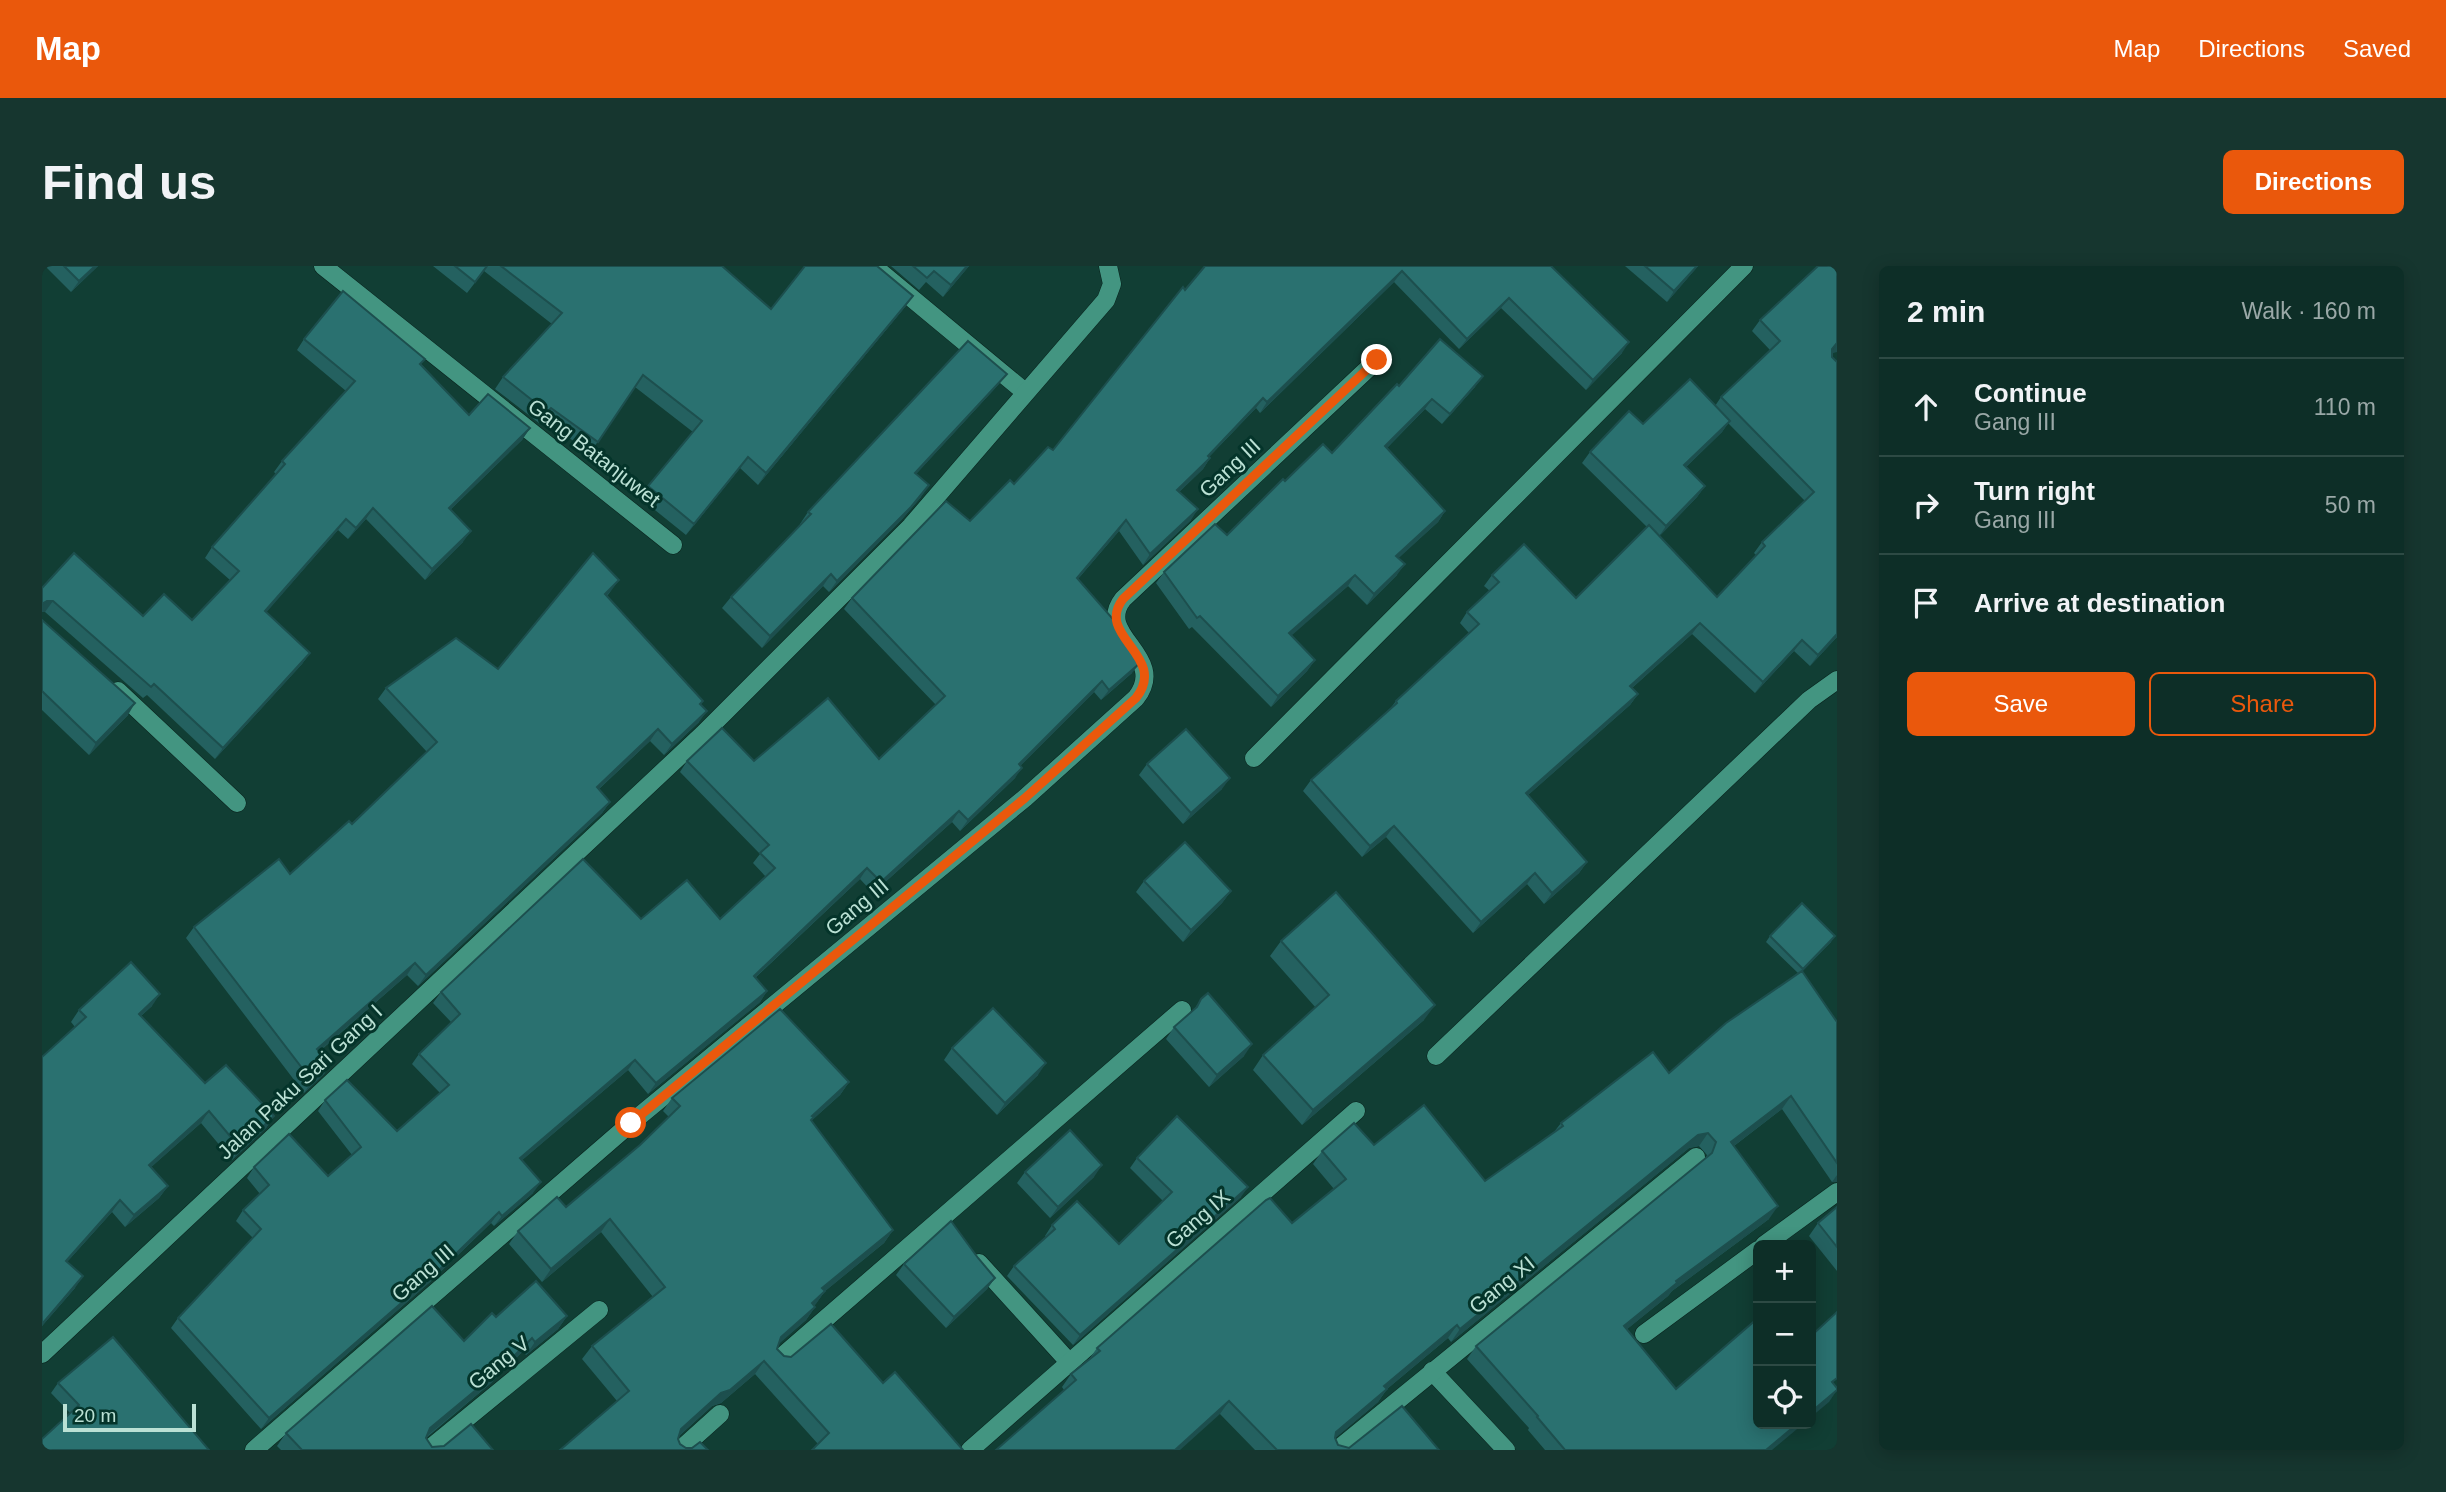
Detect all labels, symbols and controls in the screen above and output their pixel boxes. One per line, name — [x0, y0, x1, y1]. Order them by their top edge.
text: Map — [35, 30, 101, 67]
text: Map — [2114, 35, 2160, 62]
text: Directions — [2198, 35, 2305, 62]
text: Saved — [2343, 35, 2411, 62]
button: Directions — [2223, 150, 2404, 214]
text: Find us — [42, 155, 216, 209]
text: 2 min — [1907, 295, 1985, 328]
text: Walk · 160 m — [2241, 298, 2376, 324]
route end — [1361, 344, 1392, 375]
text: Continue — [1974, 378, 2087, 408]
icon: ahead — [1907, 388, 1945, 426]
street label: Gang Batanjuwet — [524, 394, 665, 511]
text: 110 m — [2314, 394, 2376, 420]
text: Gang III — [1974, 409, 2056, 435]
street label: Gang III — [1194, 434, 1265, 502]
text: Turn right — [1974, 476, 2095, 506]
icon: right — [1907, 486, 1945, 524]
text: 50 m — [2325, 492, 2376, 518]
text: Gang III — [1974, 507, 2056, 533]
icon: arrive — [1907, 584, 1945, 622]
text: Arrive at destination — [1974, 588, 2225, 618]
button: Save — [1907, 672, 2135, 736]
button: Share — [2149, 672, 2376, 736]
street label: Gang III — [821, 874, 893, 939]
street label: Jalan Paku Sari Gang I — [213, 1000, 386, 1164]
route start — [615, 1107, 646, 1138]
street label: Gang IX — [1161, 1185, 1234, 1253]
street label: Gang III — [387, 1239, 458, 1306]
map controls — [1753, 1240, 1816, 1429]
button: + — [1753, 1240, 1816, 1303]
street label: Gang XI — [1465, 1251, 1539, 1318]
button: − — [1753, 1303, 1816, 1366]
street label: Gang V — [464, 1331, 534, 1394]
button: locate — [1753, 1366, 1816, 1429]
scale bar — [63, 1401, 196, 1433]
text: 20 m — [74, 1405, 116, 1426]

